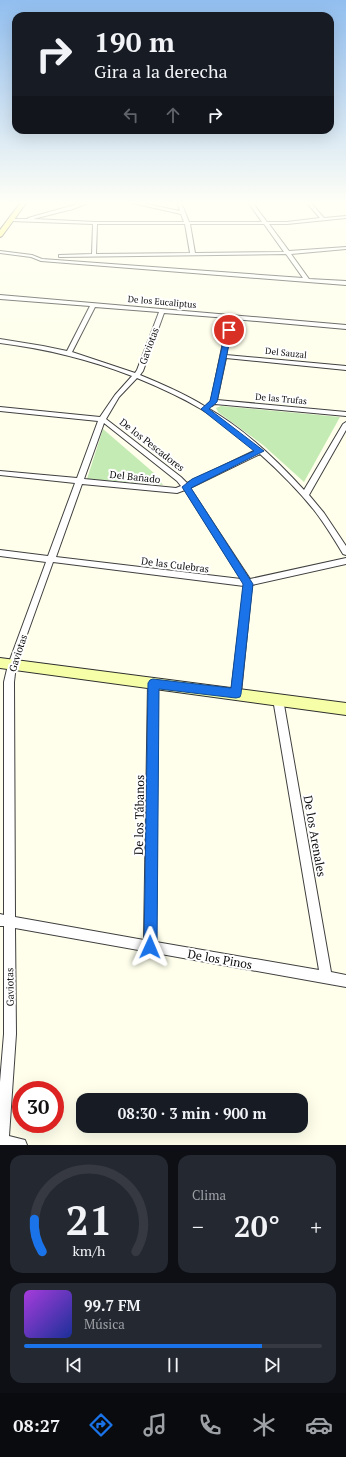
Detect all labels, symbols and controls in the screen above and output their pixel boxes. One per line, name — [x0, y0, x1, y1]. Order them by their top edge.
text: 190 m — [94, 23, 175, 60]
icon: right — [28, 28, 80, 80]
text: Gira a la derecha — [94, 59, 228, 83]
icon: left — [120, 104, 142, 126]
icon: ahead — [162, 104, 184, 126]
icon: right — [204, 104, 226, 126]
street label: De los Eucaliptus — [127, 293, 197, 311]
pin — [212, 313, 246, 347]
icon: arrive — [218, 319, 240, 341]
street label: Gaviotas — [136, 326, 162, 366]
street label: Del Sauzal — [264, 345, 308, 361]
street label: De las Trufas — [255, 391, 307, 407]
street label: De los Pescadores — [117, 416, 187, 474]
street label: Del Bañado — [109, 468, 161, 486]
street label: De las Culebras — [140, 554, 210, 576]
street label: Gaviotas — [6, 633, 30, 673]
street label: De los Tábanos — [131, 775, 147, 855]
street label: De los Arenales — [300, 794, 330, 878]
position arrow — [129, 926, 171, 968]
street label: De los Pinos — [186, 946, 254, 972]
street label: Gaviotas — [3, 968, 17, 1006]
speed limit sign: 30 — [12, 1081, 64, 1133]
text: 08:30 · 3 min · 900 m — [118, 1103, 266, 1123]
text: Clima — [192, 1186, 226, 1204]
text: 21 — [65, 1192, 113, 1247]
text: 20° — [234, 1206, 280, 1246]
text: − — [192, 1212, 204, 1241]
text: + — [310, 1212, 322, 1241]
text: km/h — [73, 1241, 106, 1260]
text: 99.7 FM — [84, 1295, 141, 1315]
text: Música — [84, 1315, 125, 1333]
icon: previous — [63, 1354, 85, 1376]
icon: pause — [162, 1354, 184, 1376]
icon: next — [261, 1354, 283, 1376]
icon: directions — [87, 1411, 115, 1439]
icon: music — [141, 1411, 169, 1439]
icon: phone — [196, 1411, 224, 1439]
icon: climate — [250, 1411, 278, 1439]
icon: car — [305, 1411, 333, 1439]
text: 08:27 — [13, 1413, 60, 1437]

